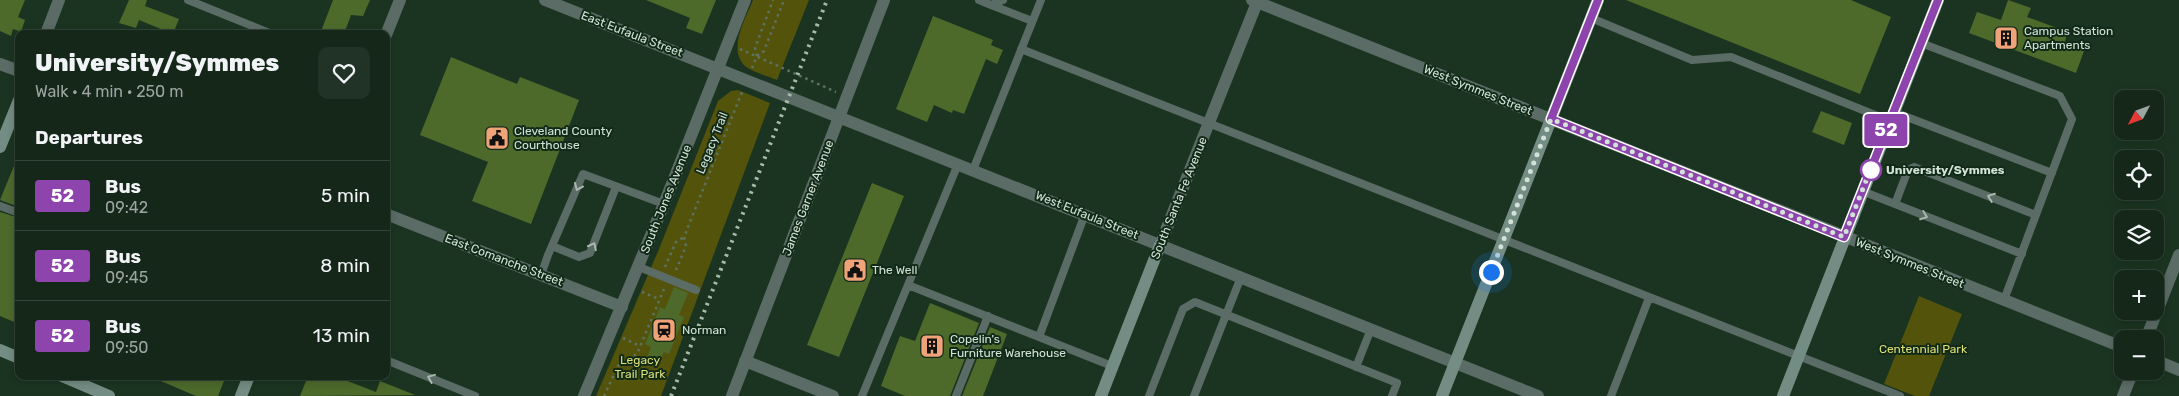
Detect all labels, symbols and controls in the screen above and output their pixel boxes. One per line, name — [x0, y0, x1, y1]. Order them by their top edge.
street label: East Eufaula Street — [579, 8, 685, 60]
place label: Campus Station Apartments — [2024, 24, 2113, 52]
building icon: Campus Station Apartments — [1993, 25, 2019, 51]
button: heart — [318, 47, 370, 99]
text: University/Symmes — [35, 49, 279, 77]
street label: West Symmes Street — [1422, 62, 1535, 118]
text: Walk · 4 min · 250 m — [35, 82, 183, 101]
north arrow — [2114, 90, 2164, 140]
map controls — [2114, 90, 2164, 380]
street label: Legacy Trail — [693, 110, 731, 176]
line badge: 52 — [1864, 114, 1908, 146]
text: 52 — [1874, 119, 1898, 141]
place label: Cleveland County Courthouse — [514, 124, 612, 152]
public building icon: Cleveland County Courthouse — [484, 125, 510, 151]
text: Departures — [35, 126, 143, 149]
street label: South Santa Fe Avenue — [1148, 135, 1210, 261]
street label: James Garner Avenue — [779, 138, 837, 258]
street label: South Jones Avenue — [638, 142, 694, 255]
button: locate — [2114, 150, 2164, 200]
marker: University/Symmes — [1860, 159, 1882, 181]
place label: University/Symmes — [1886, 163, 2005, 177]
text: Bus — [105, 175, 141, 198]
one-way arrow — [573, 182, 584, 191]
text: 5 min — [321, 184, 370, 207]
text: 52 — [51, 185, 74, 207]
street label: West Eufaula Street — [1033, 188, 1141, 242]
one-way arrow — [1987, 193, 1996, 203]
text: 09:42 — [105, 198, 148, 217]
one-way arrow — [1919, 209, 1928, 220]
button: layers — [2114, 210, 2164, 260]
street label: East Comanche Street — [443, 231, 565, 289]
street label: West Symmes Street — [1854, 235, 1967, 291]
one-way arrow — [587, 243, 597, 252]
text: Bus — [105, 245, 141, 268]
text: 8 min — [320, 254, 370, 277]
text: 52 — [51, 255, 74, 277]
public building icon: The Well — [842, 257, 868, 283]
your location — [1479, 260, 1504, 285]
place label: The Well — [872, 263, 917, 277]
text: 09:45 — [105, 268, 148, 287]
button: + — [2114, 270, 2164, 320]
text: Bus — [105, 315, 141, 338]
station icon: Norman — [651, 317, 677, 343]
place label: Norman — [682, 323, 726, 337]
text: 13 min — [313, 324, 370, 347]
text: 52 — [51, 325, 74, 347]
button: − — [2114, 330, 2164, 380]
place label: Copelin's Furniture Warehouse — [950, 332, 1066, 360]
building icon: Copelin's Furniture Warehouse — [919, 333, 945, 359]
text: 09:50 — [105, 338, 148, 357]
park label: Centennial Park — [1879, 342, 1968, 356]
park label: Legacy Trail Park — [615, 353, 666, 381]
one-way arrow — [427, 374, 436, 384]

